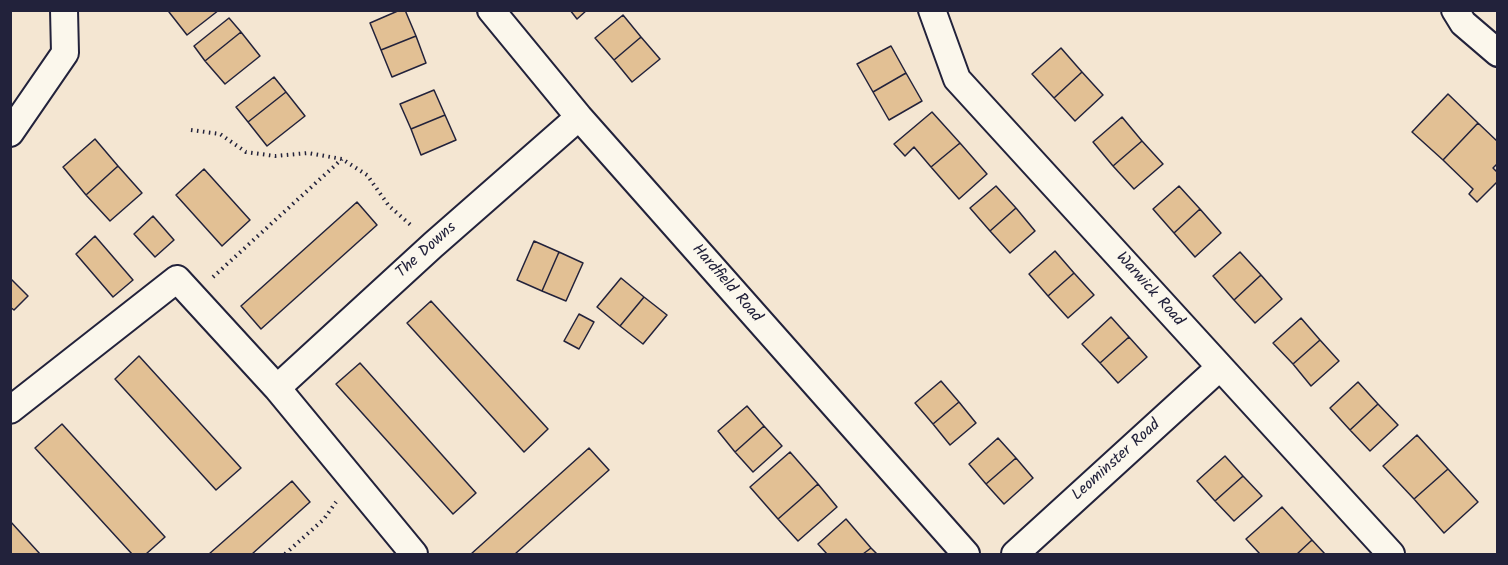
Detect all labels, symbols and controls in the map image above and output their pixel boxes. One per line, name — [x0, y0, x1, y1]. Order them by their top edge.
street label: The Downs — [393, 219, 461, 283]
street label: Hardfield Road — [687, 241, 765, 327]
street label: Warwick Road — [1111, 249, 1187, 331]
street label: Leominster Road — [1069, 416, 1165, 506]

